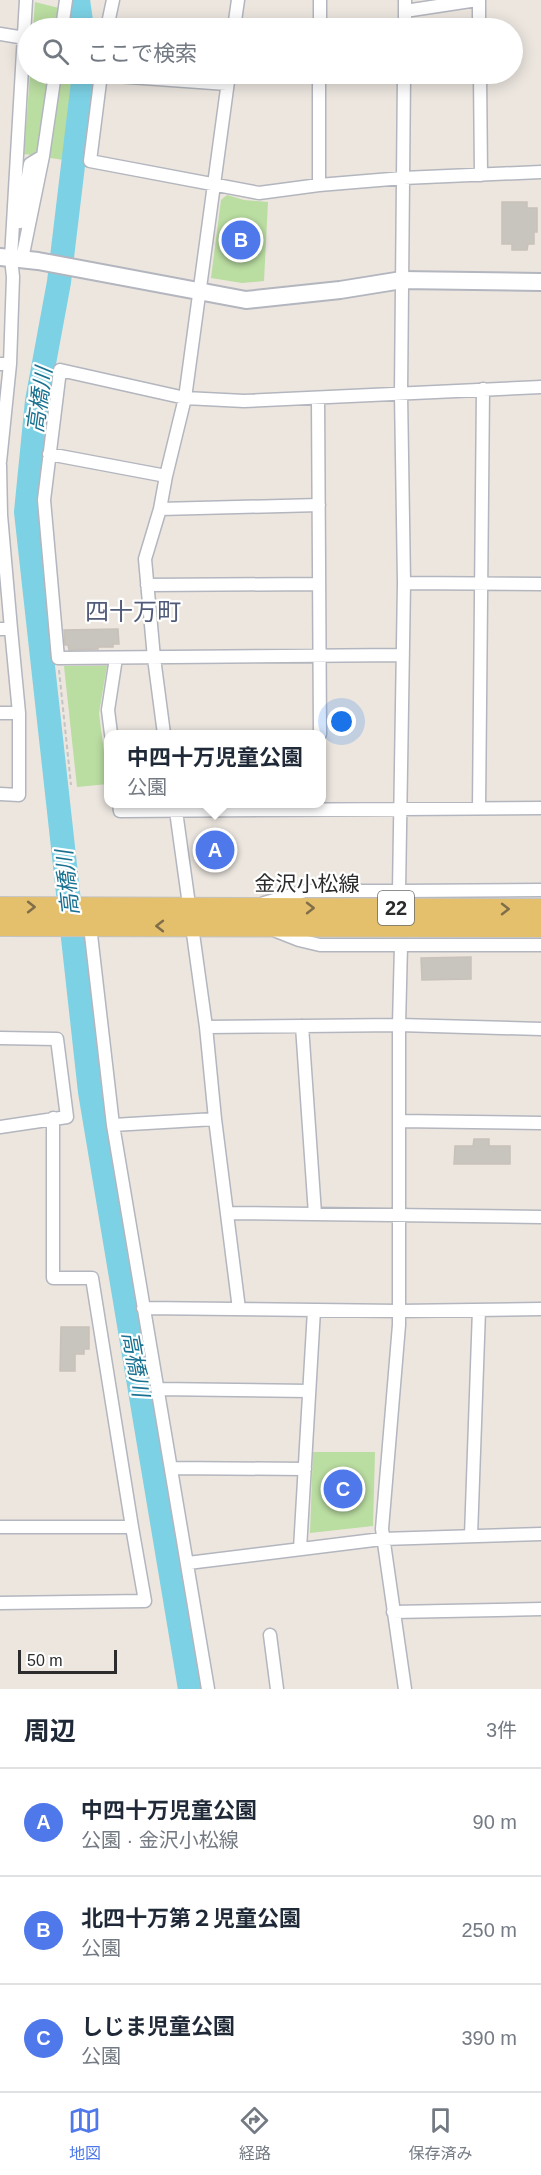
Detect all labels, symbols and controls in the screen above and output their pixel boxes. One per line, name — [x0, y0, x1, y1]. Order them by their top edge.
search box — [18, 18, 523, 84]
icon: search — [39, 35, 72, 68]
text: ここで検索 — [87, 41, 197, 66]
pin: B — [222, 218, 260, 262]
water label: 高橋川 — [23, 364, 57, 434]
district label: 四十万町 — [85, 598, 181, 625]
your location — [327, 707, 356, 736]
popup — [104, 730, 326, 808]
text: 中四十万児童公園 — [127, 745, 303, 770]
text: 公園 — [127, 776, 167, 798]
pin: A — [196, 828, 234, 872]
water label: 高橋川 — [51, 847, 83, 917]
street label: 金沢小松線 — [255, 872, 360, 895]
road number: 22 — [378, 891, 414, 925]
one-way arrow — [26, 901, 35, 913]
one-way arrow — [306, 902, 315, 914]
one-way arrow — [501, 903, 510, 915]
one-way arrow — [156, 920, 165, 932]
water label: 高橋川 — [117, 1329, 154, 1401]
pin: C — [324, 1466, 362, 1512]
scale bar — [18, 1647, 117, 1674]
text: 50 m — [27, 1652, 63, 1669]
text: 周辺 — [24, 1716, 76, 1746]
text: 3件 — [486, 1719, 517, 1741]
text: 中四十万児童公園 — [81, 1798, 257, 1823]
text: A — [36, 1811, 51, 1833]
text: 90 m — [473, 1811, 517, 1833]
text: 公園 · 金沢小松線 — [81, 1829, 239, 1851]
text: 北四十万第２児童公園 — [81, 1906, 301, 1931]
text: B — [36, 1919, 51, 1941]
text: 250 m — [461, 1919, 517, 1941]
text: 公園 — [81, 1937, 121, 1959]
text: しじま児童公園 — [81, 2014, 235, 2039]
text: C — [36, 2027, 51, 2049]
text: 390 m — [461, 2027, 517, 2049]
text: 公園 — [81, 2045, 121, 2067]
tab: 地図 — [68, 2104, 101, 2164]
tab: 経路 — [238, 2104, 271, 2164]
tab: 保存済み — [408, 2104, 472, 2164]

